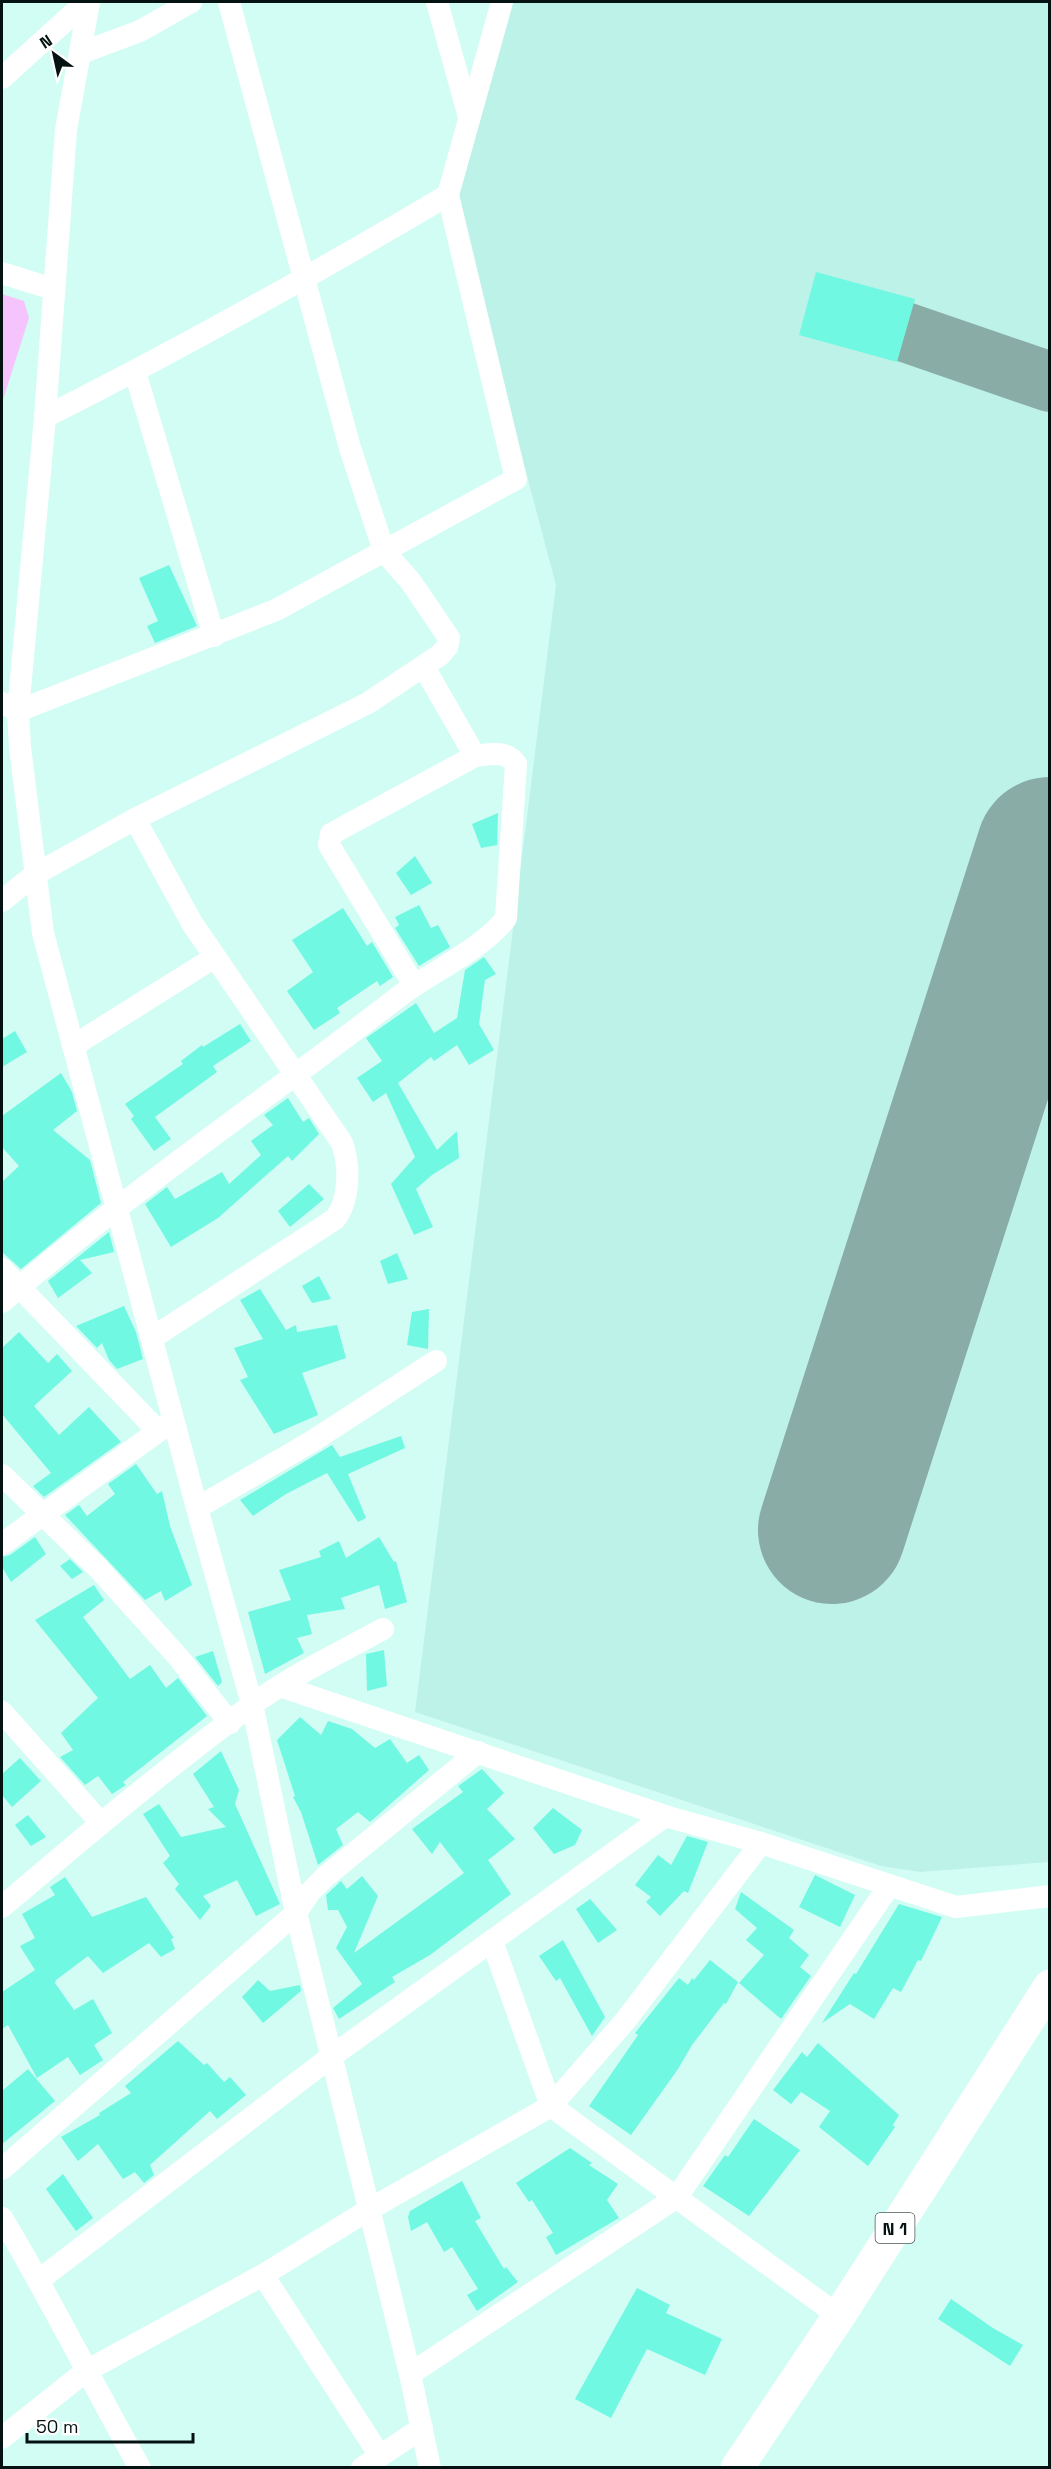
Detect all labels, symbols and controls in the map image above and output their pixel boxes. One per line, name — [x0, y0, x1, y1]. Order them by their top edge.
north arrow — [24, 24, 84, 84]
text: N — [36, 30, 56, 54]
road number: N 1 — [876, 2213, 914, 2243]
scale bar — [27, 2406, 194, 2444]
text: 50 m — [36, 2415, 78, 2438]

